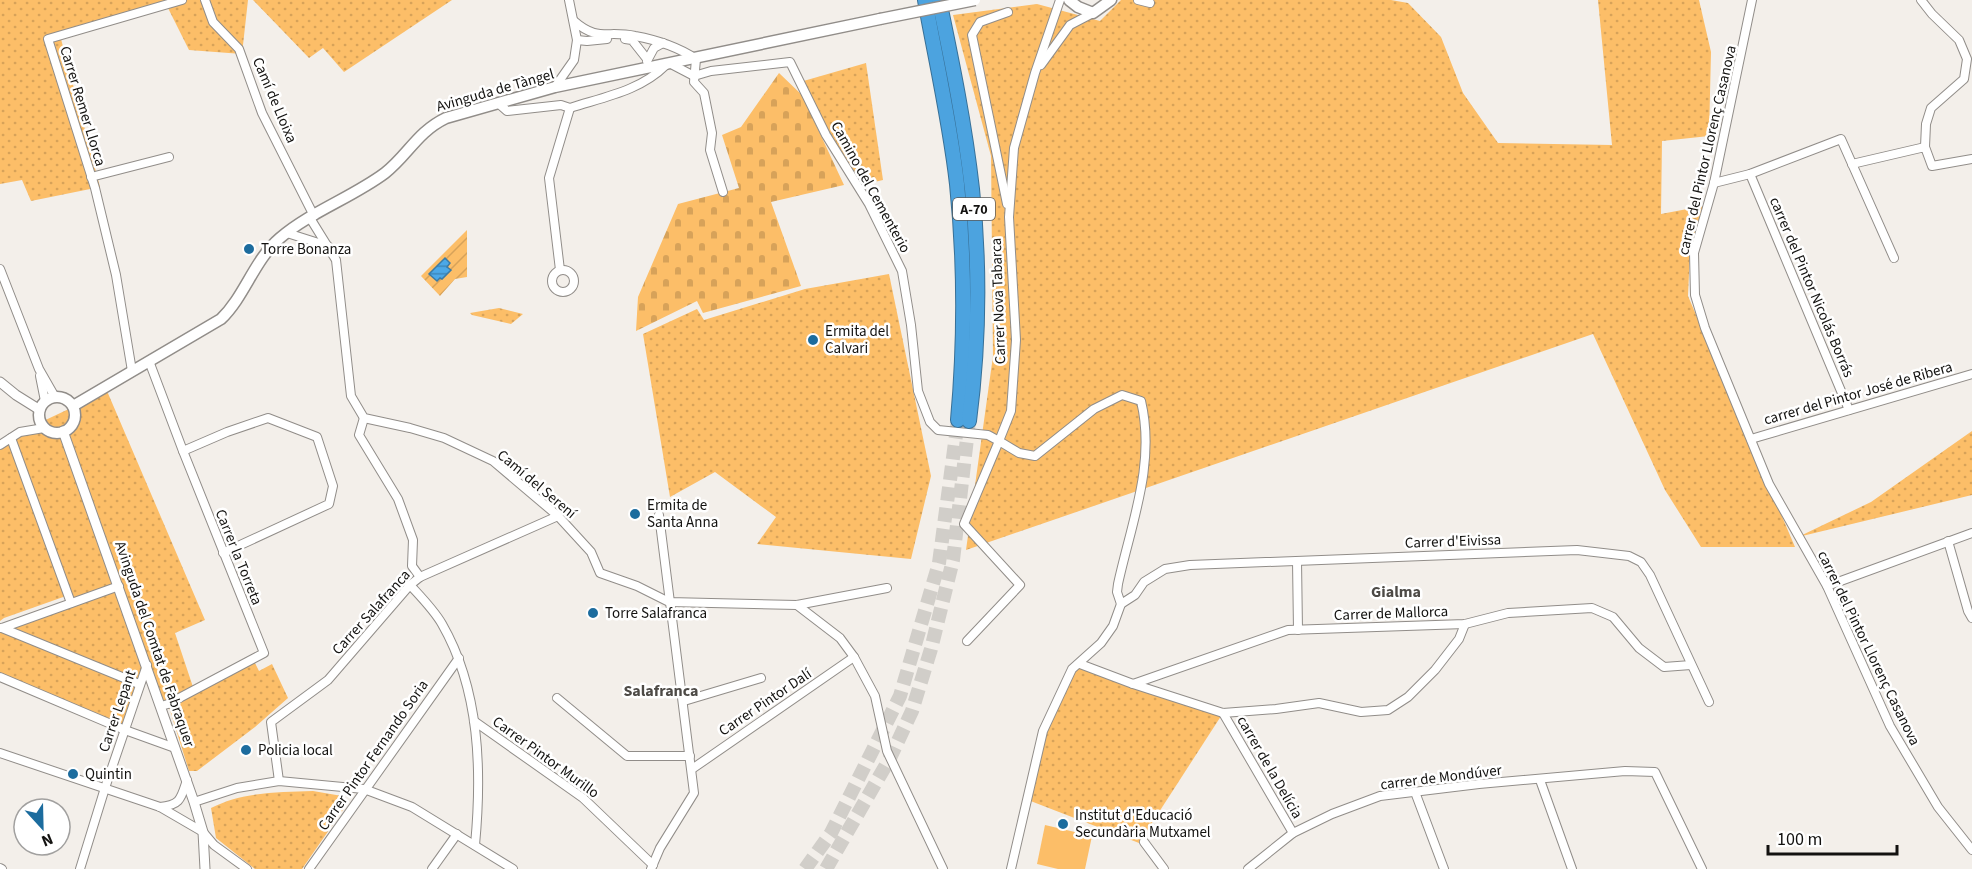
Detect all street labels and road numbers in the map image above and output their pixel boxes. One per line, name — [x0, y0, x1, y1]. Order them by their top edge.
street label: carrer del Pintor Llorenç Casanova — [1673, 43, 1742, 257]
street label: Carrer Remer Llorca — [54, 44, 111, 169]
street label: Camí de Lloixa — [247, 54, 302, 146]
street label: Avinguda de Tàngel — [434, 64, 557, 117]
street label: Camino del Cementerio — [826, 118, 916, 257]
street label: carrer del Pintor Nicolás Borrás — [1764, 194, 1859, 381]
road number: A-70 — [953, 198, 995, 220]
street label: Carrer Nova Tabarca — [986, 237, 1011, 365]
street label: carrer del Pintor José de Ribera — [1761, 356, 1955, 431]
street label: Camí del Serení — [493, 445, 582, 525]
street label: Carrer la Torreta — [210, 506, 267, 608]
street label: Carrer d'Eivissa — [1404, 529, 1502, 554]
street label: Avinguda del Comtat de Fabraquer — [109, 538, 200, 751]
street label: carrer del Pintor Llorenç Casanova — [1812, 547, 1925, 749]
street label: Carrer Salafranca — [327, 565, 415, 660]
street label: Carrer de Mallorca — [1334, 601, 1449, 626]
street label: Carrer Pintor Dalí — [715, 663, 817, 741]
street label: Carrer Lepant — [94, 667, 141, 755]
street label: Carrer Pintor Fernando Soria — [313, 676, 433, 835]
street label: Carrer Pintor Murillo — [488, 711, 603, 803]
street label: carrer de la Delícia — [1232, 712, 1308, 823]
street label: carrer de Mondúver — [1379, 760, 1504, 795]

